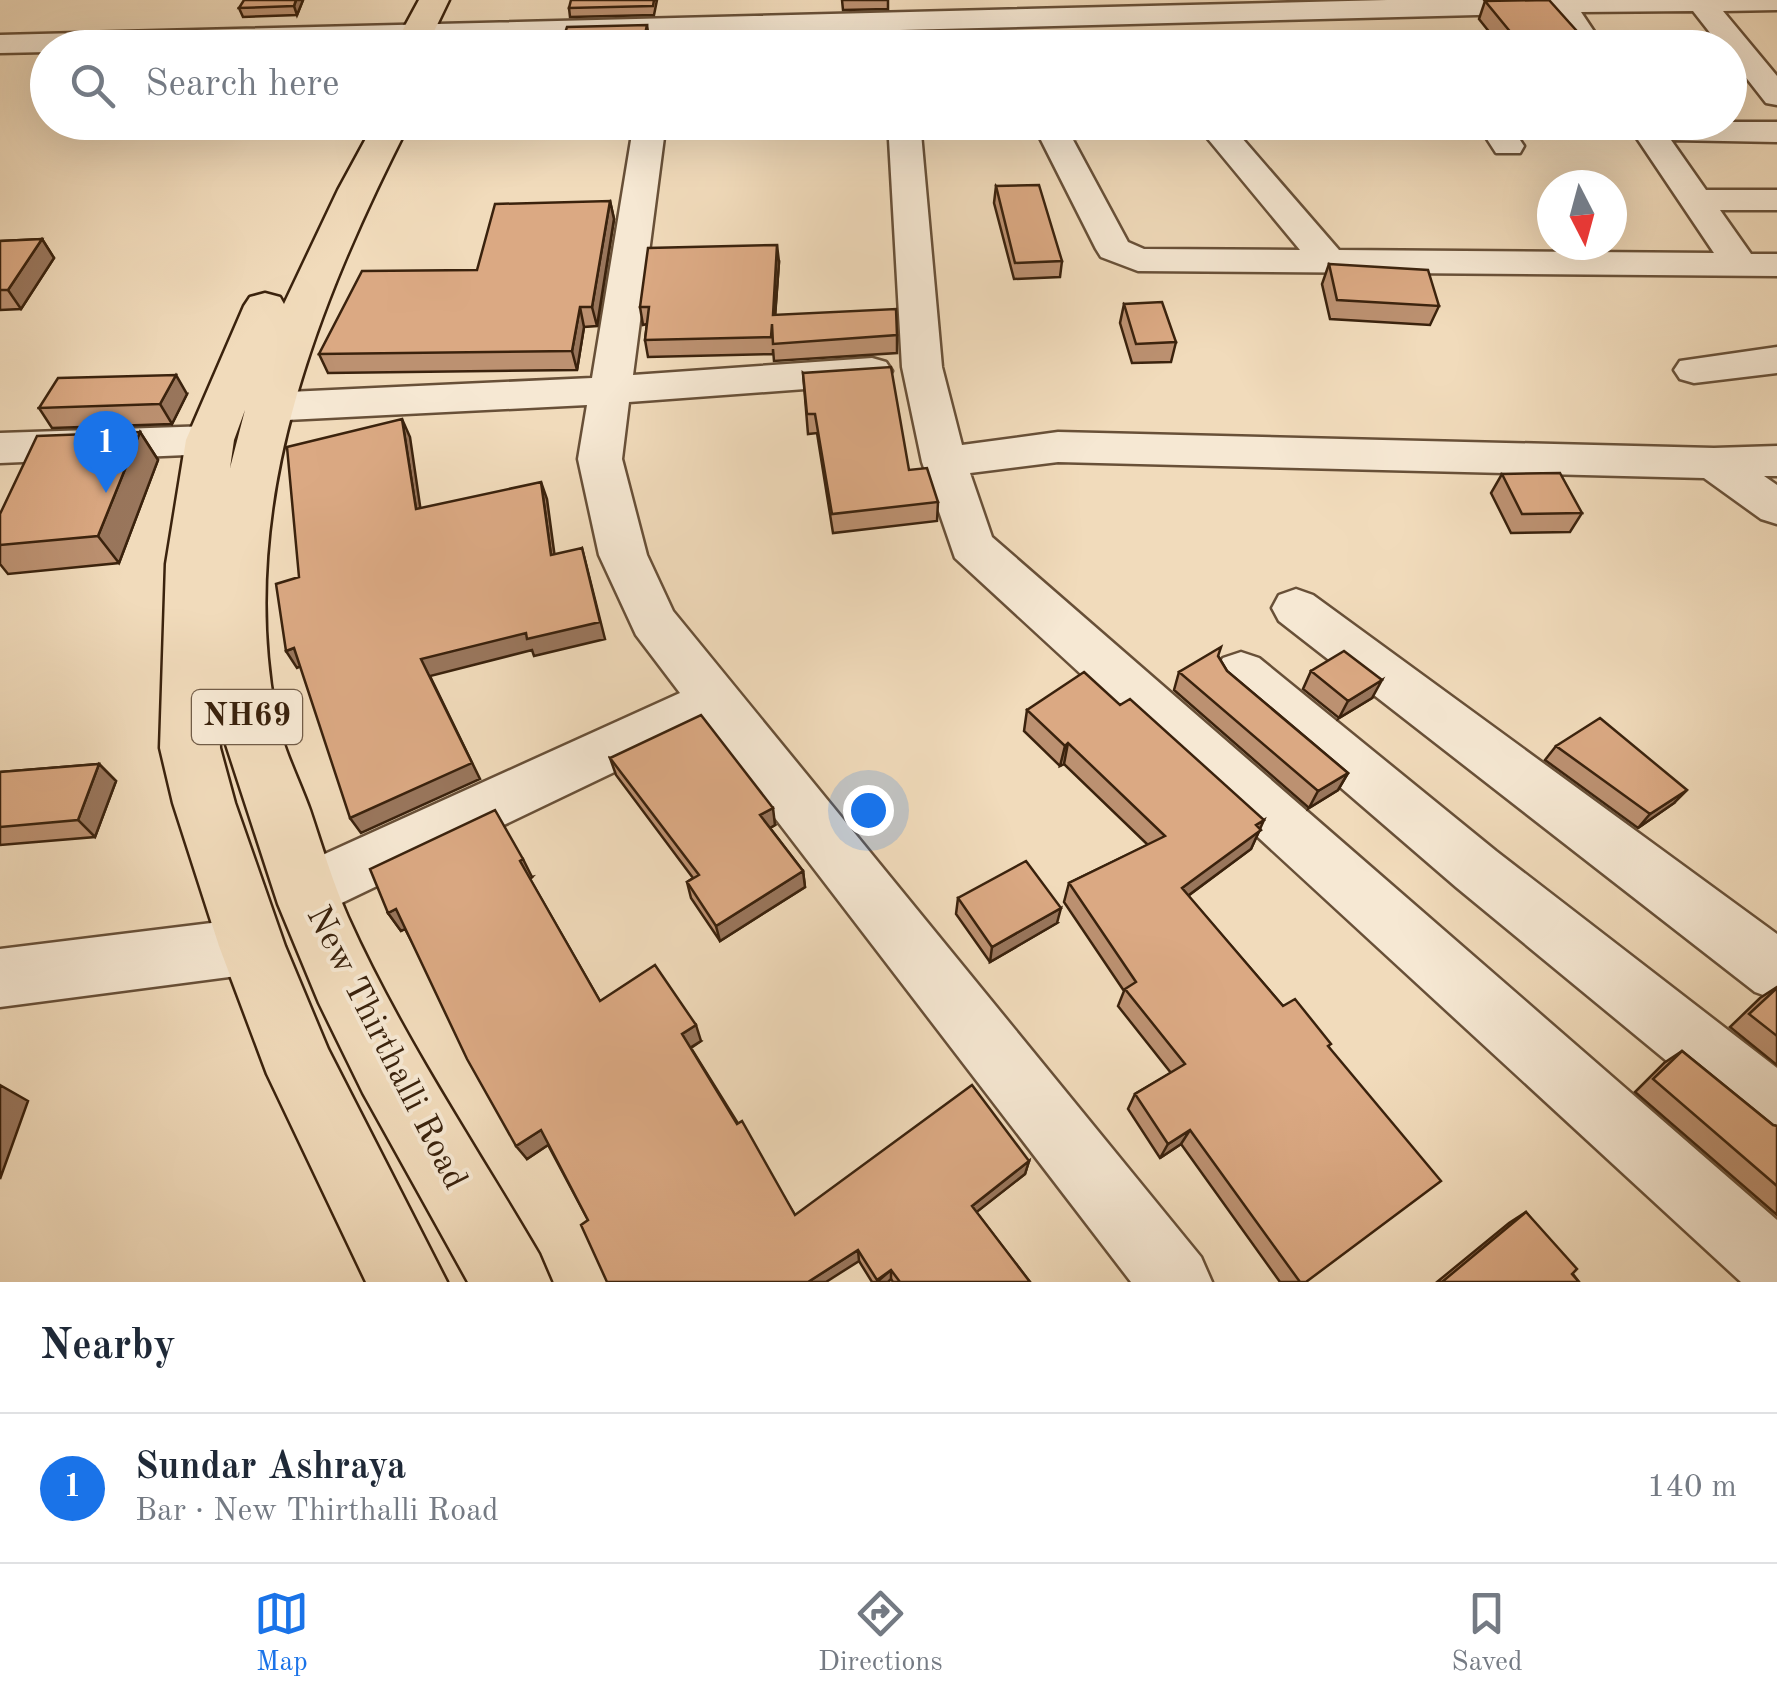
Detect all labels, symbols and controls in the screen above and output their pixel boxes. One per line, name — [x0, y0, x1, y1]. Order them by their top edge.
search box — [30, 30, 1747, 140]
icon: search — [65, 58, 120, 113]
text: Search here — [145, 66, 340, 104]
north arrow — [1537, 170, 1627, 260]
pin: 1 — [74, 410, 138, 493]
road number: NH69 — [192, 690, 302, 744]
your location — [843, 785, 894, 836]
street label: New Thirthalli Road — [299, 901, 473, 1195]
text: Nearby — [40, 1326, 176, 1368]
text: Sundar Ashraya — [135, 1449, 406, 1487]
text: 1 — [63, 1472, 82, 1504]
text: 140 m — [1647, 1472, 1737, 1504]
text: Bar · New Thirthalli Road — [135, 1496, 499, 1528]
tab: Map — [254, 1586, 309, 1681]
tab: Directions — [818, 1586, 943, 1681]
tab: Saved — [1451, 1586, 1523, 1681]

